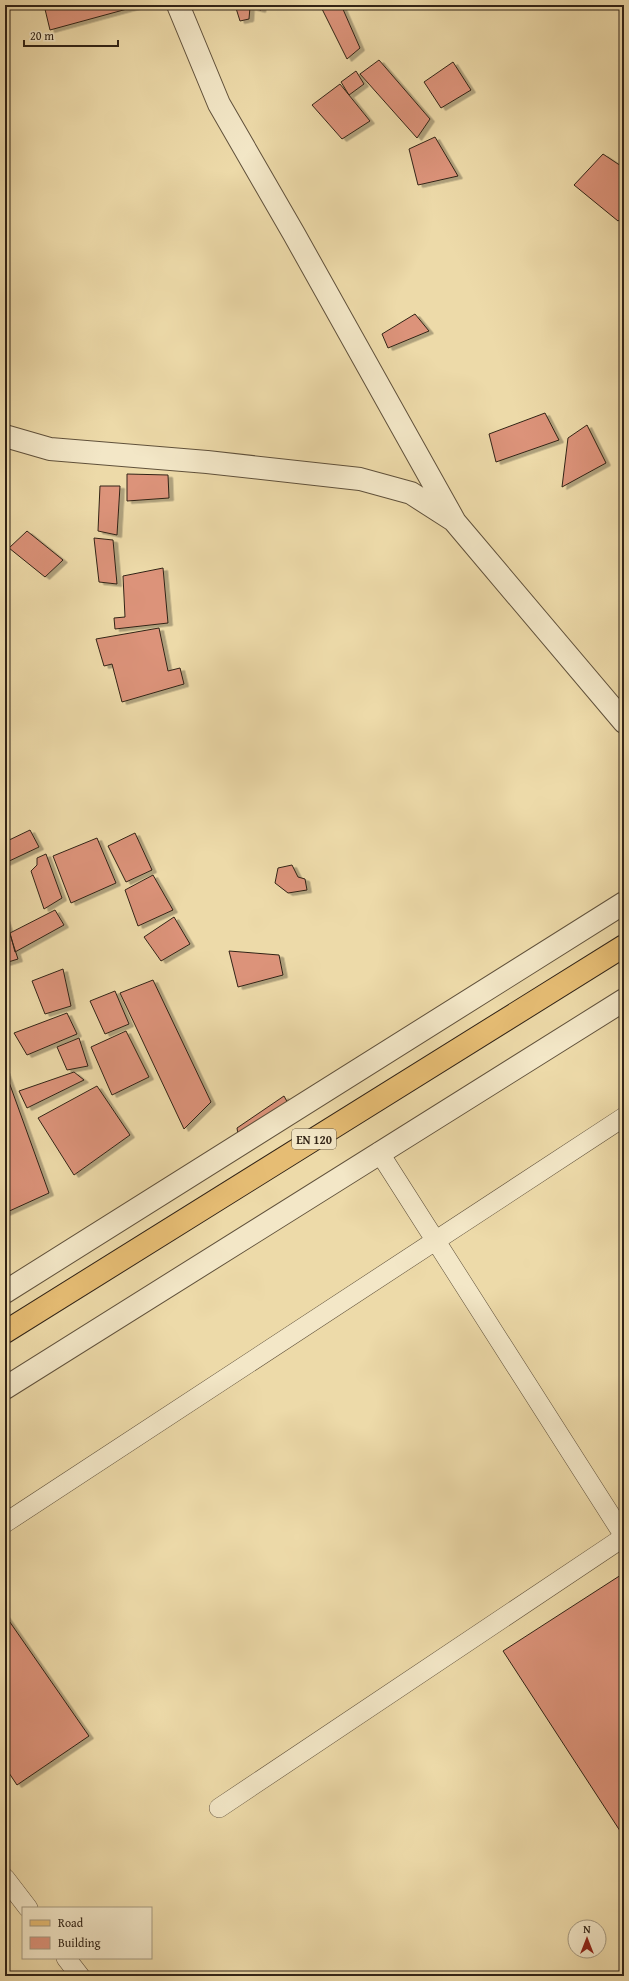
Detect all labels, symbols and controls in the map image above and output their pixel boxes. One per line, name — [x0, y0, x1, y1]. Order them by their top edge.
scale bar — [24, 22, 118, 48]
text: 20 m — [30, 27, 54, 44]
road number: EN 120 — [292, 1129, 336, 1149]
legend — [22, 1907, 152, 1959]
text: Road — [58, 1914, 84, 1931]
north arrow — [567, 1919, 607, 1959]
text: N — [583, 1921, 591, 1937]
text: Building — [58, 1934, 101, 1951]

